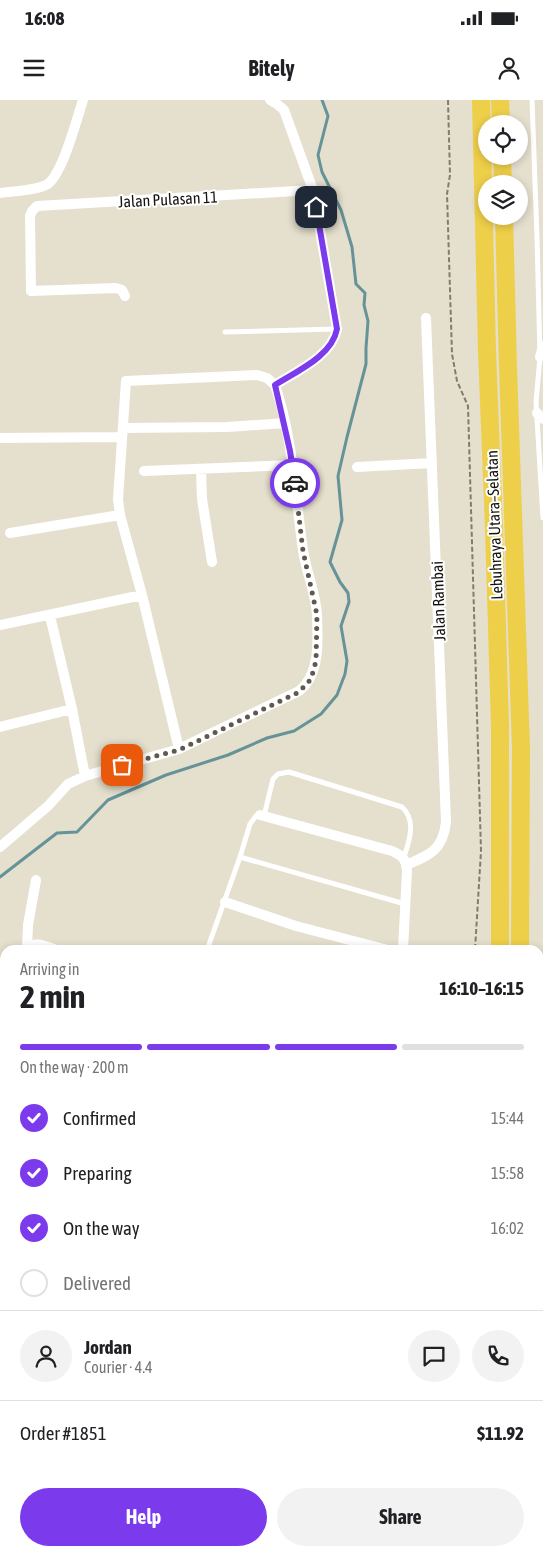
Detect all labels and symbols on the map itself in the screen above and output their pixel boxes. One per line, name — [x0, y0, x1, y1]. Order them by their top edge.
pin — [295, 186, 337, 228]
street label: Jalan Pulasan 11 — [118, 187, 218, 211]
street label: Lebuhraya Utara–Selatan — [482, 450, 507, 600]
courier — [270, 458, 320, 508]
street label: Jalan Rambai — [428, 561, 448, 641]
pin — [101, 744, 143, 786]

